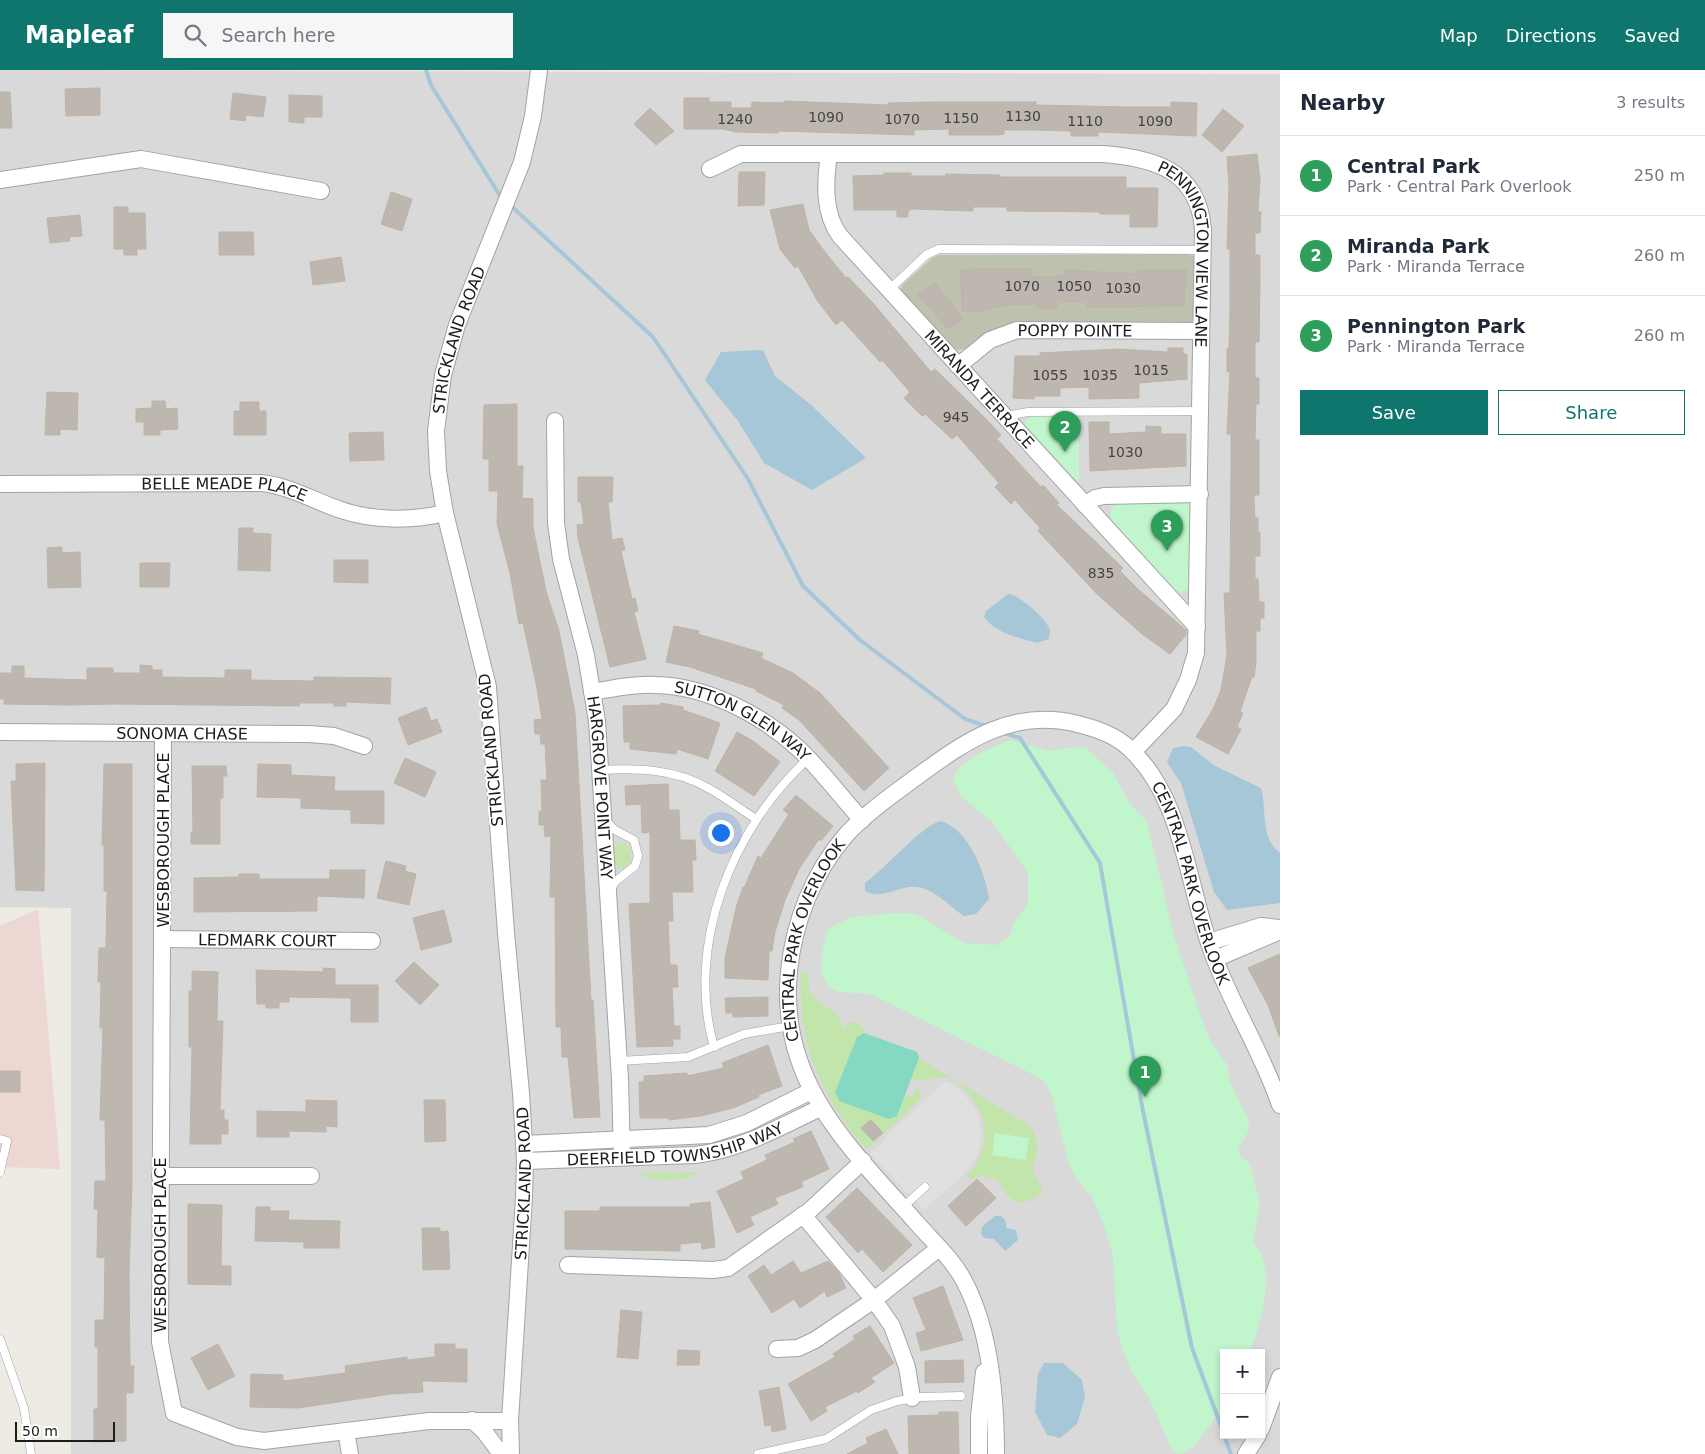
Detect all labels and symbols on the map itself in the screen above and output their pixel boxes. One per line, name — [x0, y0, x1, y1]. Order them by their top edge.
house number: 1130 — [1005, 108, 1041, 124]
house number: 1090 — [808, 109, 844, 125]
house number: 1150 — [943, 110, 979, 126]
house number: 1240 — [717, 111, 753, 127]
house number: 1070 — [884, 111, 920, 127]
house number: 1110 — [1067, 113, 1103, 129]
house number: 1090 — [1137, 113, 1173, 129]
street label: PENNINGTON VIEW LANE — [1155, 157, 1213, 348]
street label: STRICKLAND ROAD — [429, 263, 489, 415]
house number: 1070 — [1004, 278, 1040, 294]
house number: 1050 — [1056, 278, 1092, 294]
house number: 1030 — [1105, 280, 1141, 296]
street label: POPPY POINTE — [1017, 321, 1132, 340]
street label: MIRANDA TERRACE — [921, 326, 1038, 452]
house number: 1015 — [1133, 362, 1169, 378]
house number: 1055 — [1032, 367, 1068, 383]
house number: 1035 — [1082, 367, 1118, 383]
house number: 945 — [943, 409, 969, 425]
pin: 2 — [1049, 411, 1081, 452]
house number: 1030 — [1107, 444, 1143, 460]
street label: BELLE MEADE PLACE — [141, 473, 310, 505]
pin: 3 — [1151, 510, 1183, 551]
house number: 835 — [1088, 565, 1114, 581]
street label: STRICKLAND ROAD — [475, 673, 507, 827]
street label: SUTTON GLEN WAY — [673, 677, 815, 765]
street label: HARGROVE POINT WAY — [583, 694, 617, 880]
street label: SONOMA CHASE — [116, 723, 248, 743]
street label: WESBOROUGH PLACE — [154, 752, 173, 928]
street label: CENTRAL PARK OVERLOOK — [1148, 778, 1234, 988]
your location — [708, 820, 734, 846]
street label: CENTRAL PARK OVERLOOK — [778, 835, 849, 1044]
street label: LEDMARK COURT — [198, 930, 336, 950]
pin: 1 — [1129, 1056, 1161, 1097]
street label: STRICKLAND ROAD — [511, 1106, 535, 1261]
street label: DEERFIELD TOWNSHIP WAY — [566, 1118, 786, 1169]
street label: WESBOROUGH PLACE — [151, 1157, 170, 1333]
scale bar — [15, 1419, 115, 1442]

